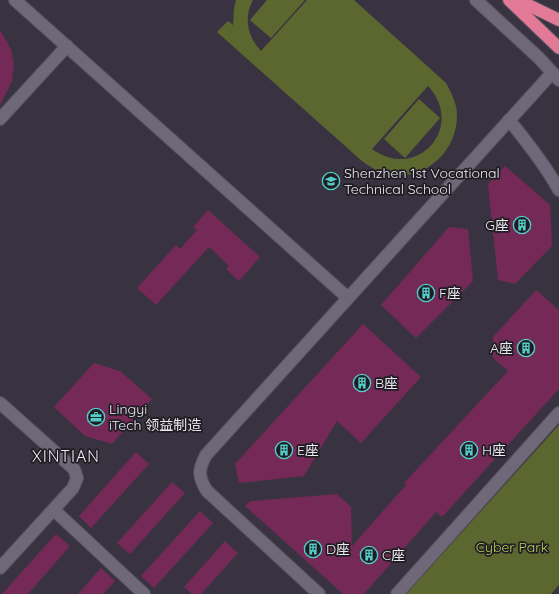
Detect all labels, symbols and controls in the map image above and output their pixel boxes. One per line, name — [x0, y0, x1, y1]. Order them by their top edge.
place label: Shenzhen 1st Vocational Technical School — [344, 164, 500, 198]
school or university icon: Shenzhen 1st Vocational Technical School — [321, 171, 341, 191]
building icon: G座 — [512, 215, 532, 235]
place label: G座 — [485, 216, 509, 234]
building icon: F座 — [416, 283, 436, 303]
place label: F座 — [439, 284, 461, 302]
building icon: A座 — [516, 338, 536, 358]
place label: A座 — [490, 339, 513, 357]
building icon: B座 — [352, 373, 372, 393]
place label: B座 — [375, 374, 398, 392]
place label: Lingyi iTech 领益制造 — [109, 400, 202, 434]
office icon: Lingyi iTech 领益制造 — [86, 407, 106, 427]
building icon: E座 — [274, 440, 294, 460]
building icon: H座 — [459, 440, 479, 460]
place label: E座 — [297, 441, 319, 459]
place label: H座 — [482, 441, 506, 459]
district label: XINTIAN — [32, 446, 100, 466]
park label: Cyber Park — [476, 538, 548, 556]
building icon: D座 — [303, 539, 323, 559]
place label: D座 — [326, 540, 350, 558]
building icon: C座 — [359, 545, 379, 565]
place label: C座 — [382, 546, 405, 564]

